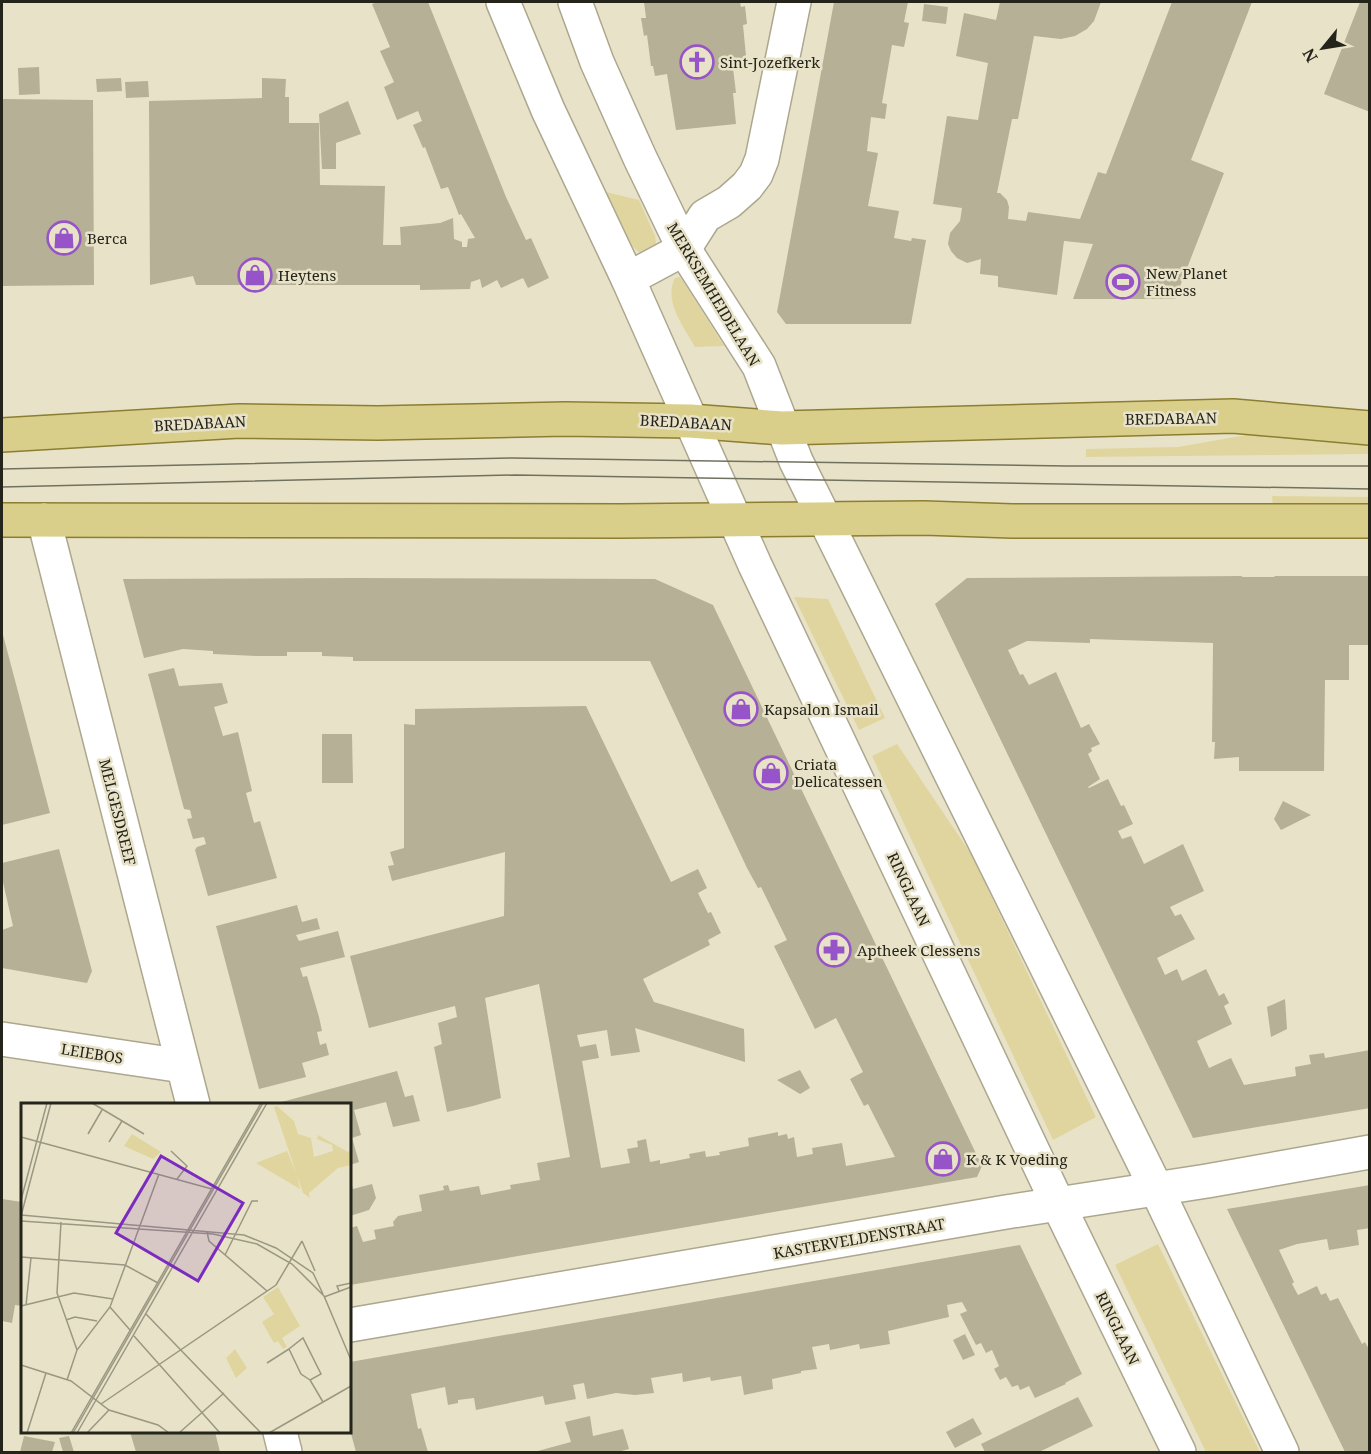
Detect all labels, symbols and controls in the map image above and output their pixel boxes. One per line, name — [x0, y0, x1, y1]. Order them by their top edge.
north arrow — [1293, 18, 1353, 78]
church icon: Sint-Jozefkerk — [679, 44, 715, 80]
text: N — [1297, 44, 1323, 66]
place label: Sint-Jozefkerk — [720, 52, 820, 72]
street label: MERKSEMHEIDELAAN — [663, 218, 765, 370]
shop icon: Berca — [46, 220, 82, 256]
place label: Berca — [87, 228, 128, 248]
shop icon: Heytens — [237, 257, 273, 293]
place label: New Planet Fitness — [1146, 263, 1227, 300]
sports icon: New Planet Fitness — [1105, 264, 1141, 300]
place label: Heytens — [278, 265, 336, 285]
street label: BREDABAAN — [1125, 407, 1218, 429]
street label: BREDABAAN — [639, 410, 733, 434]
street label: BREDABAAN — [153, 411, 247, 435]
shop icon: Kapsalon Ismail — [723, 691, 759, 727]
place label: Kapsalon Ismail — [764, 699, 879, 719]
place label: Criata Delicatessen — [794, 754, 883, 791]
shop icon: Criata Delicatessen — [753, 755, 789, 791]
street label: MELGESDREEF — [95, 757, 141, 868]
street label: RINGLAAN — [883, 849, 935, 930]
pharmacy icon: Aptheek Clessens — [816, 932, 852, 968]
place label: Aptheek Clessens — [857, 940, 980, 960]
street label: LEIEBOS — [60, 1038, 124, 1068]
inset map — [21, 1103, 351, 1433]
shop icon: K & K Voeding — [925, 1141, 961, 1177]
place label: K & K Voeding — [966, 1149, 1068, 1169]
street label: KASTERVELDENSTRAAT — [772, 1213, 946, 1263]
street label: RINGLAAN — [1092, 1288, 1145, 1369]

